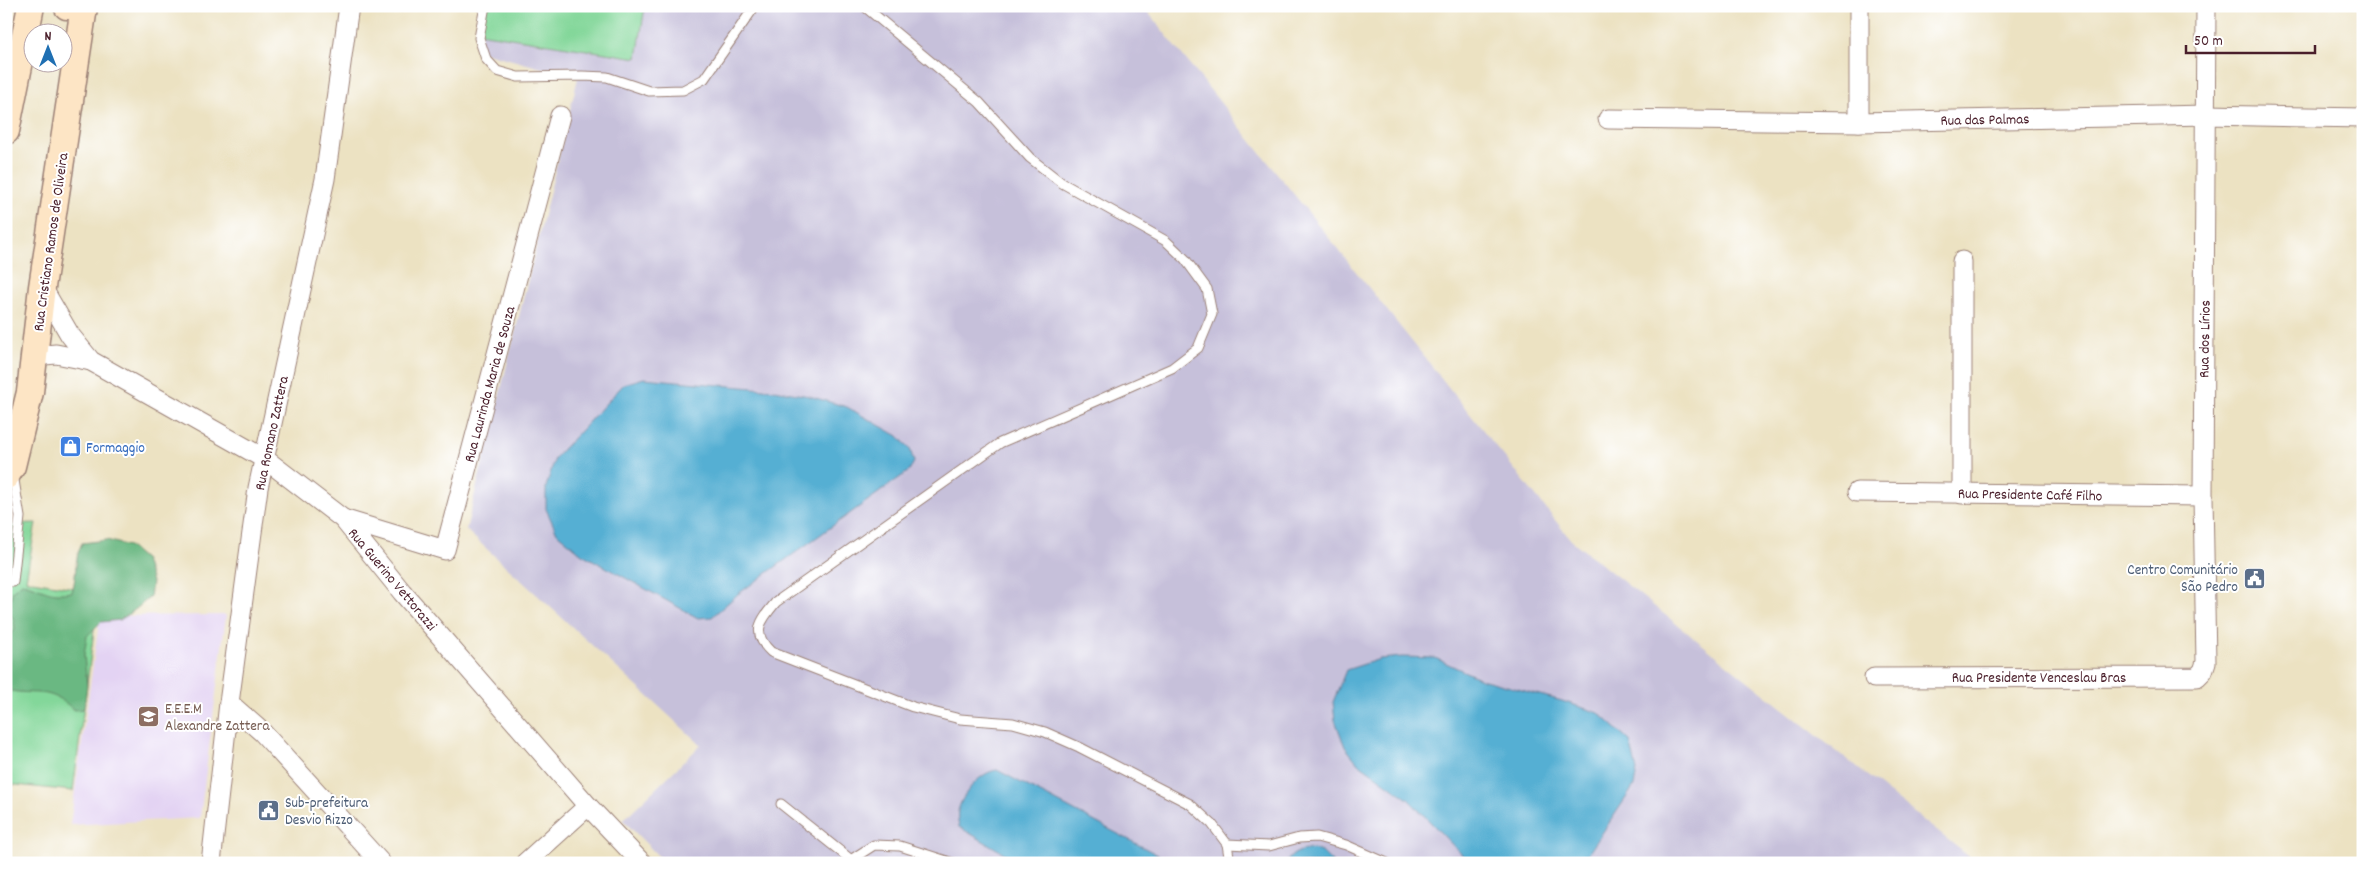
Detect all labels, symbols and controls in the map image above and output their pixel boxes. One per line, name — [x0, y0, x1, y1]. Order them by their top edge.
north arrow — [22, 22, 72, 72]
scale bar — [2186, 22, 2315, 54]
text: N — [45, 27, 52, 47]
text: 50 m — [2194, 31, 2223, 53]
street label: Rua das Palmas — [1940, 109, 2030, 133]
street label: Rua Cristiano Ramos de Oliveira — [29, 151, 76, 333]
street label: Rua dos Lírios — [2194, 300, 2218, 378]
street label: Rua Laurinda Maria de Souza — [459, 303, 523, 465]
street label: Rua Romano Zattera — [250, 373, 296, 493]
shop icon: Formaggio — [58, 435, 82, 459]
place label: Formaggio — [86, 438, 145, 460]
street label: Rua Presidente Café Filho — [1957, 484, 2103, 508]
street label: Rua Guerino Vettorazzi — [342, 524, 441, 637]
place label: Centro Comunitário São Pedro — [2127, 560, 2238, 599]
public building icon: Centro Comunitário São Pedro — [2242, 566, 2266, 590]
street label: Rua Presidente Venceslau Bras — [1952, 668, 2126, 690]
place label: E.E.E.M Alexandre Zattera — [165, 699, 270, 738]
school or university icon: E.E.E.M Alexandre Zattera — [137, 705, 161, 729]
place label: Sub-prefeitura Desvio Rizzo — [285, 793, 369, 832]
public building icon: Sub-prefeitura Desvio Rizzo — [257, 799, 281, 823]

